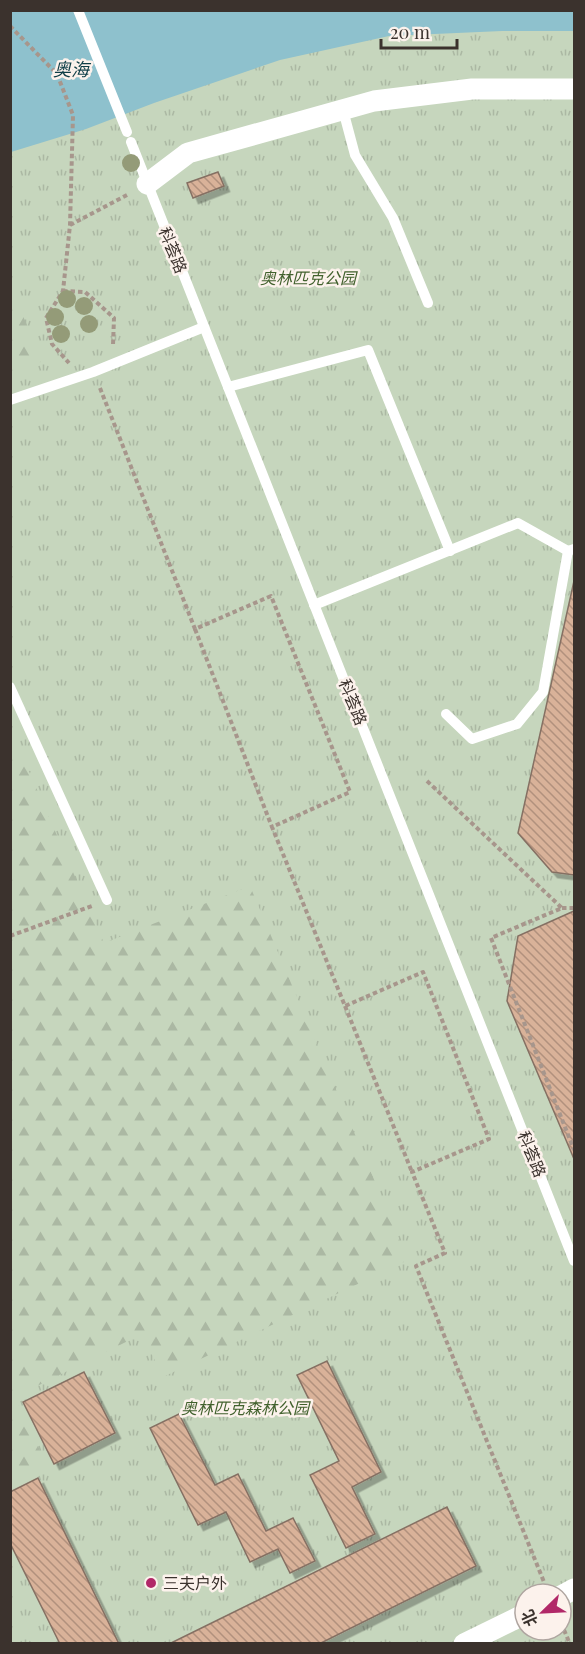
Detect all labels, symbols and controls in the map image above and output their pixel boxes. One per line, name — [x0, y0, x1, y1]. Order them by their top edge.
scale bar — [381, 12, 458, 50]
text: 20 m — [390, 20, 430, 44]
water label: 奥海 — [53, 57, 92, 81]
street label: 科荟路 — [155, 224, 192, 276]
park label: 奥林匹克公园 — [260, 267, 358, 288]
street label: 科荟路 — [335, 676, 372, 728]
street label: 科荟路 — [514, 1128, 551, 1180]
park label: 奥林匹克森林公园 — [181, 1397, 311, 1418]
place label: 三夫户外 — [163, 1572, 227, 1593]
marker: 三夫户外 — [144, 1576, 158, 1590]
north arrow — [513, 1582, 573, 1642]
text: 北 — [516, 1607, 542, 1630]

